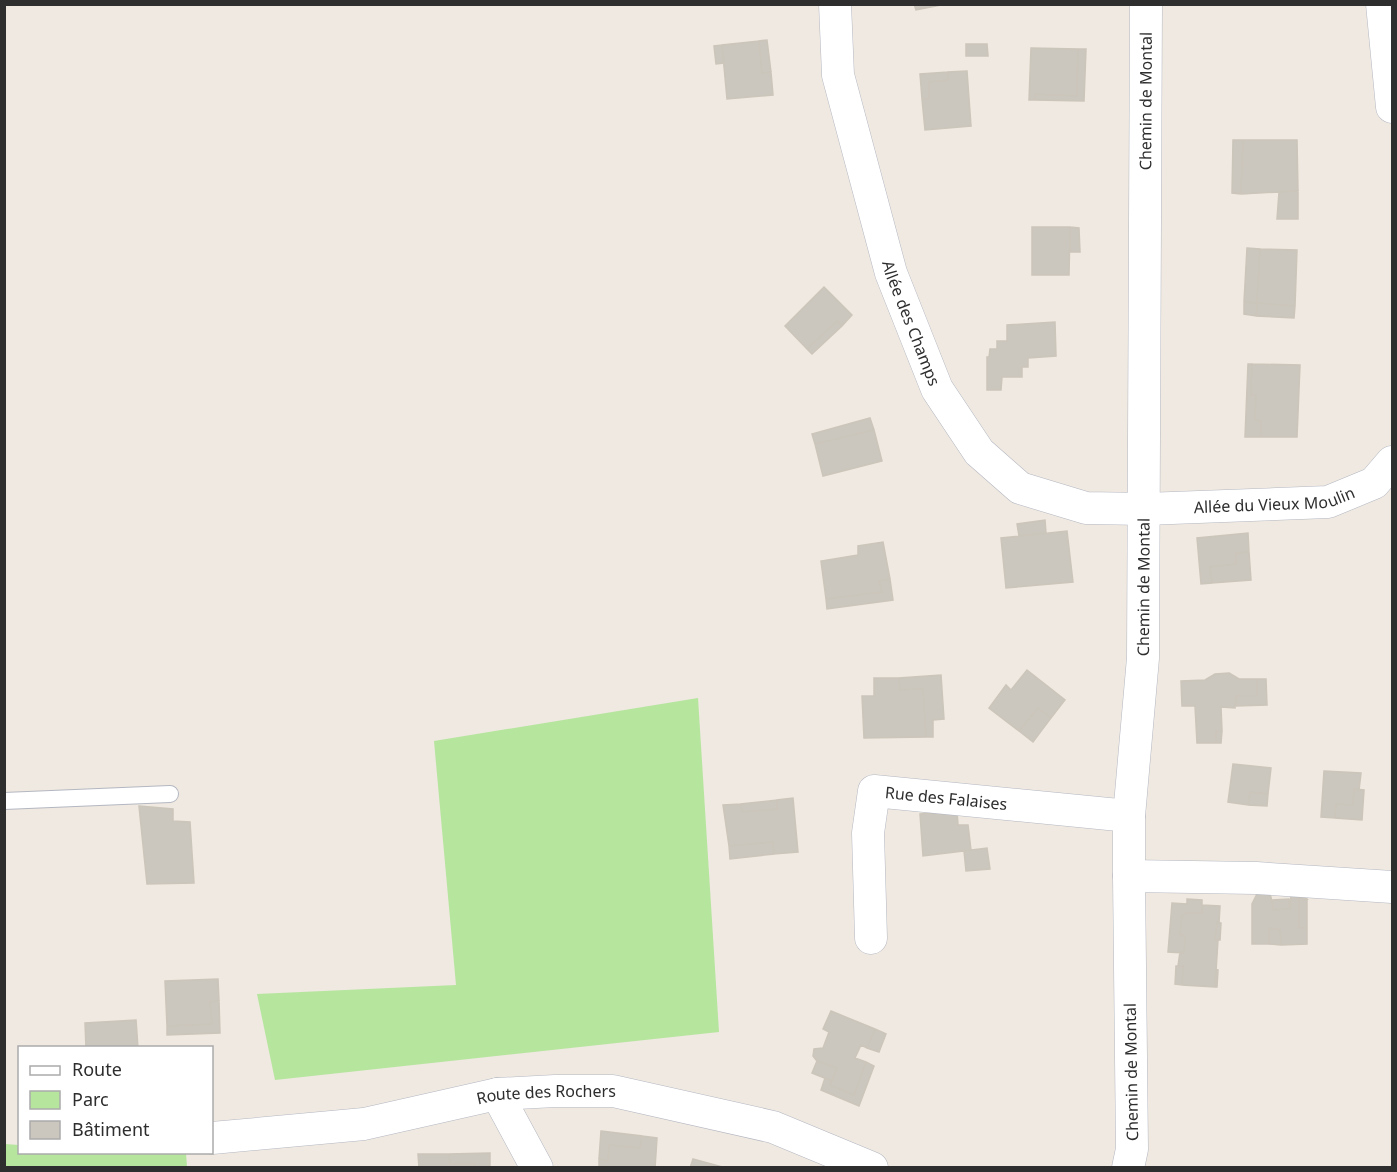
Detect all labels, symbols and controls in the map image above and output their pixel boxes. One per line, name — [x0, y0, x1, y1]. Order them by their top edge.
street label: Chemin de Montal — [1134, 32, 1157, 170]
street label: Allée des Champs — [877, 258, 946, 389]
street label: Allée du Vieux Moulin — [1193, 481, 1358, 518]
street label: Chemin de Montal — [1132, 518, 1155, 656]
street label: Rue des Falaises — [884, 781, 1008, 815]
street label: Chemin de Montal — [1119, 1003, 1143, 1141]
legend — [18, 1046, 213, 1154]
text: Route — [72, 1057, 122, 1081]
street label: Route des Rochers — [474, 1080, 616, 1109]
text: Parc — [72, 1087, 109, 1111]
text: Bâtiment — [72, 1117, 150, 1141]

